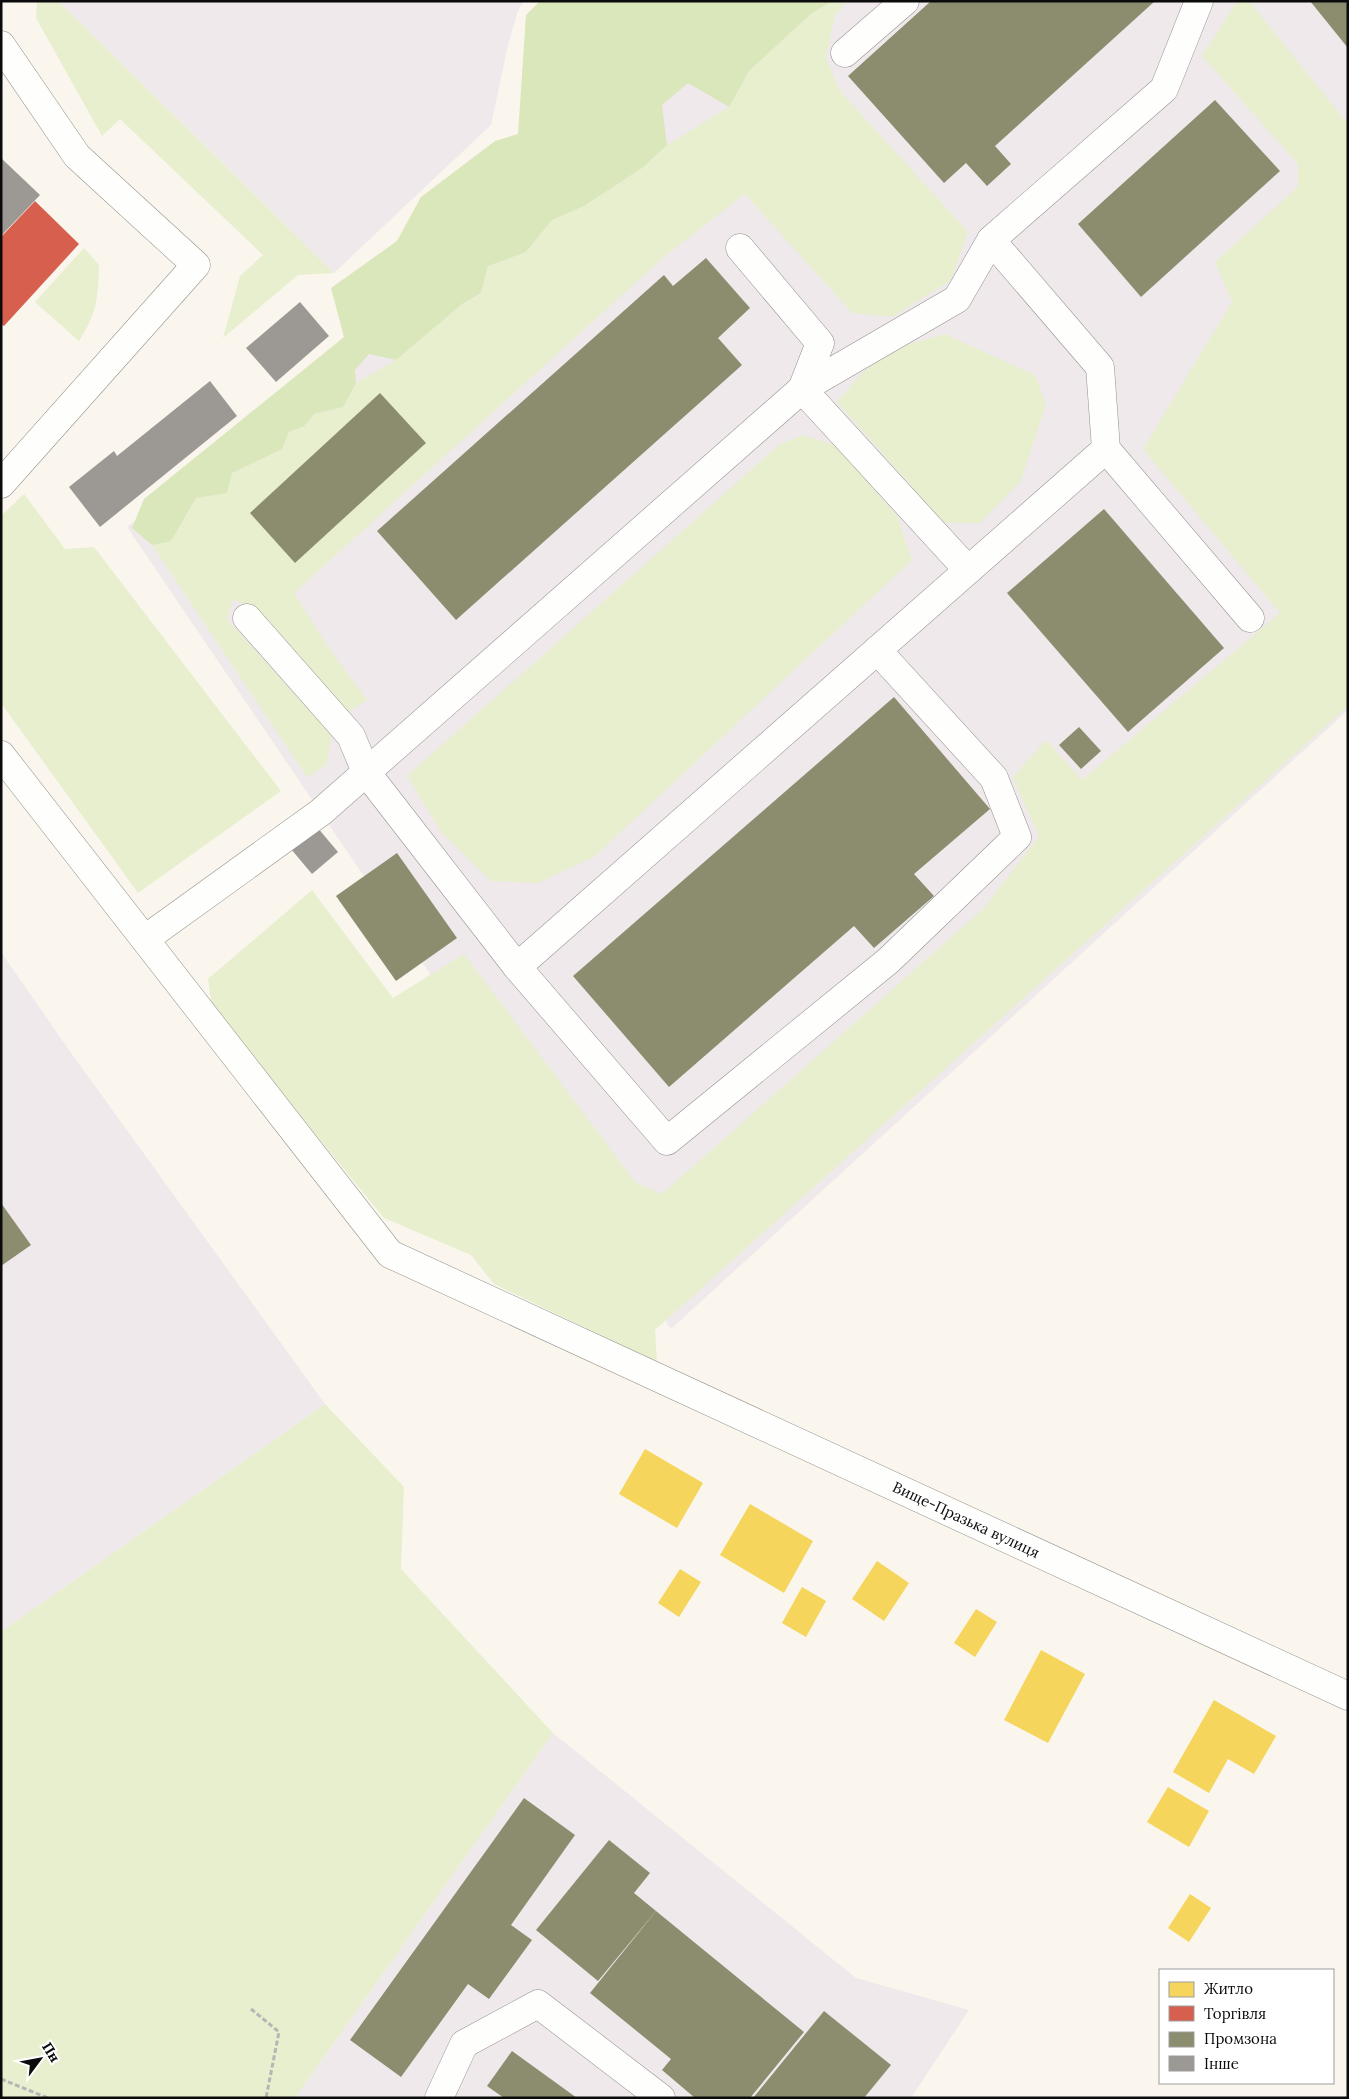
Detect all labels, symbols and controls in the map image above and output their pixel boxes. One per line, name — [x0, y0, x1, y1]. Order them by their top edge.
street label: Вище-Празька вулиця — [890, 1477, 1043, 1562]
legend — [1159, 1969, 1334, 2084]
text: Житло — [1204, 1979, 1253, 1998]
text: Торгівля — [1204, 2004, 1266, 2023]
text: Промзона — [1204, 2029, 1277, 2048]
north arrow — [15, 2034, 65, 2084]
text: Пн — [38, 2039, 64, 2065]
text: Інше — [1204, 2054, 1239, 2073]

